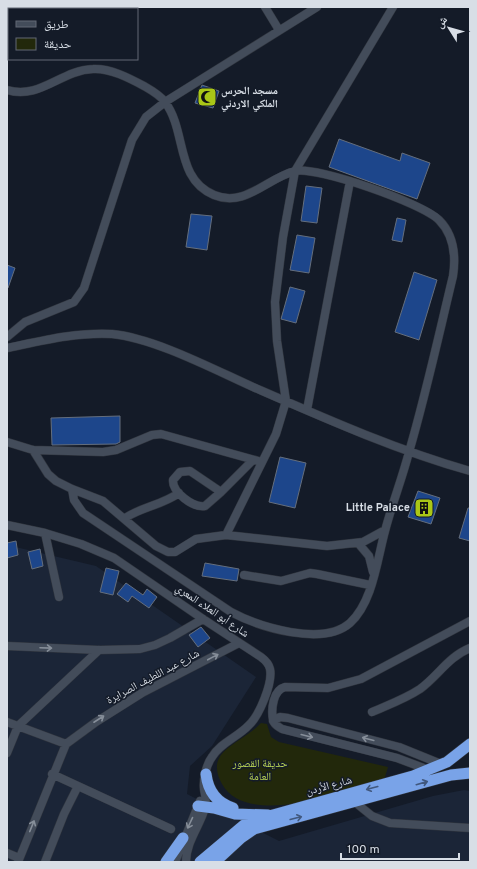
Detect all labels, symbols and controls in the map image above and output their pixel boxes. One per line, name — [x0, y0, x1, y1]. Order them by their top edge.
legend — [8, 8, 138, 60]
north arrow — [429, 8, 469, 48]
text: ش — [433, 13, 451, 31]
text: طريق — [44, 17, 69, 33]
text: حديقة — [44, 37, 72, 53]
place label: مسجد الحرس الملكي الاردني — [221, 84, 278, 112]
mosque icon: مسجد الحرس الملكي الاردني — [196, 86, 218, 108]
building icon: Little Palace — [413, 497, 435, 519]
place label: Little Palace — [346, 501, 410, 515]
street label: شارع أبو العلاء المعري — [172, 581, 252, 641]
one-way arrow — [39, 644, 52, 652]
street label: شارع عبد اللطيف الصرايرة — [104, 647, 202, 707]
one-way arrow — [207, 653, 219, 661]
one-way arrow — [94, 715, 105, 724]
one-way arrow — [301, 732, 314, 740]
one-way arrow — [362, 735, 375, 742]
park label: حديقة القصور العامة — [232, 757, 287, 784]
street label: شارع الأردن — [304, 773, 354, 799]
one-way arrow — [415, 779, 428, 786]
one-way arrow — [366, 785, 379, 792]
one-way arrow — [290, 814, 303, 821]
one-way arrow — [186, 817, 193, 829]
one-way arrow — [29, 820, 36, 832]
scale bar — [341, 835, 459, 861]
text: 100 m — [347, 842, 380, 858]

